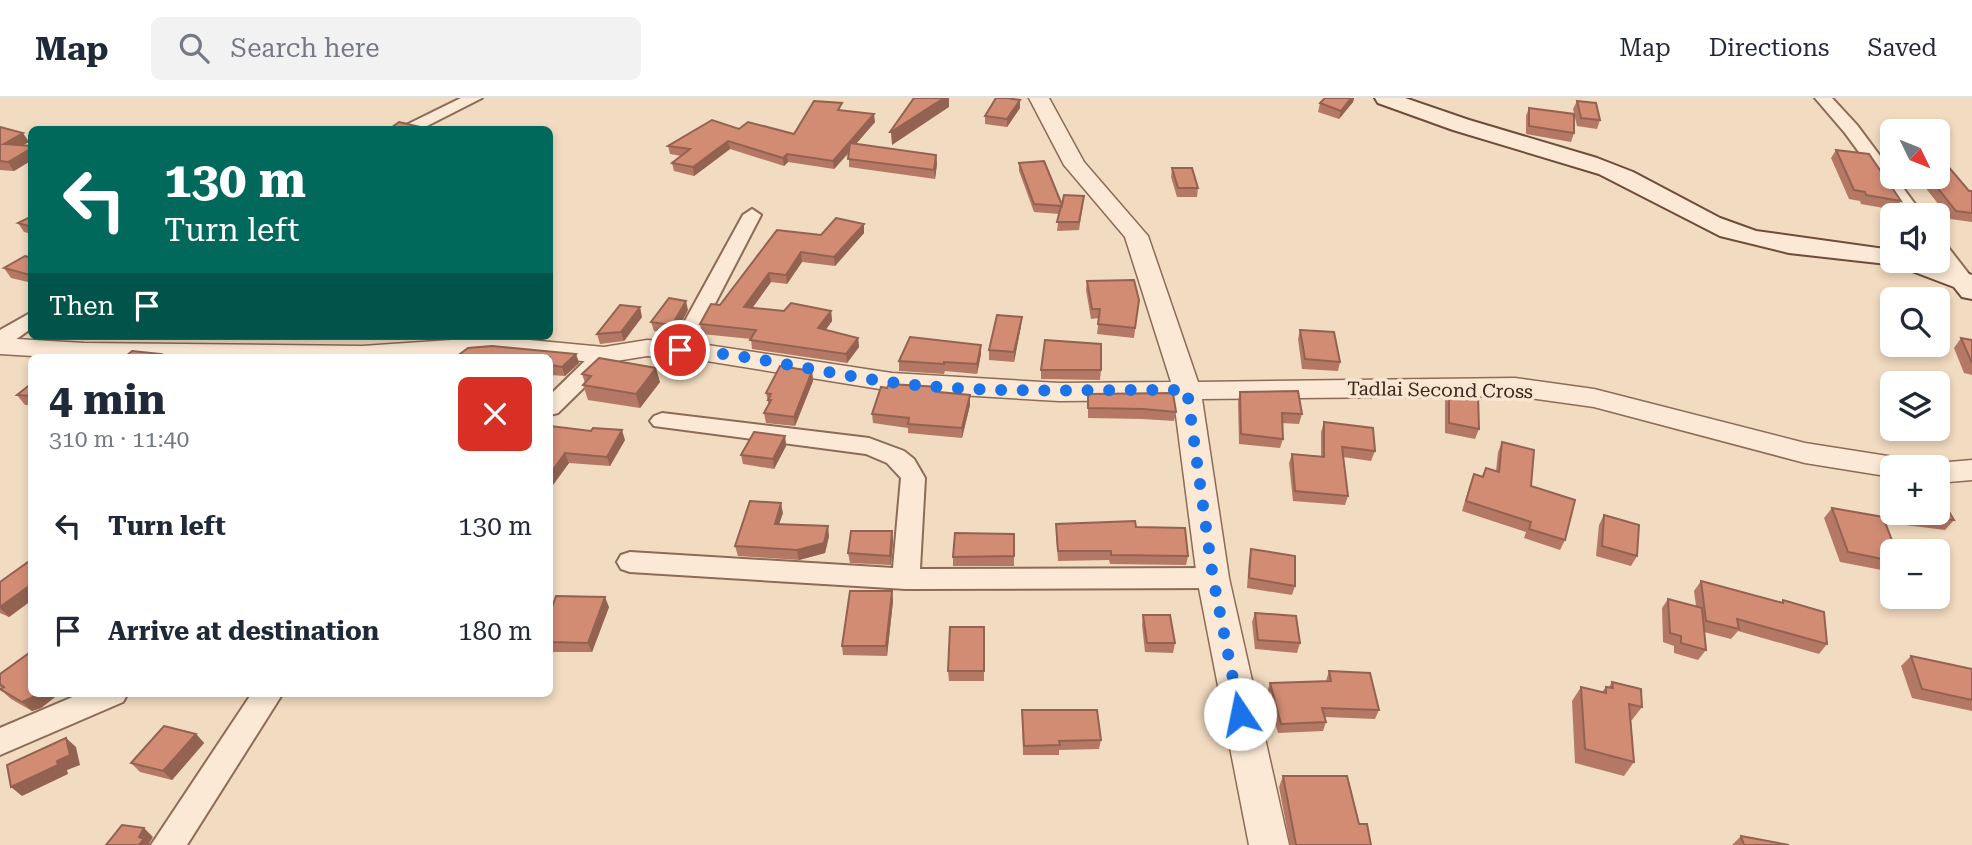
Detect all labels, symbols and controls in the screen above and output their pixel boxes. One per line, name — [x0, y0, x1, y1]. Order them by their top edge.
search box — [151, 17, 641, 80]
text: Map — [35, 29, 109, 68]
icon: search — [175, 29, 213, 67]
text: Search here — [231, 33, 380, 63]
text: Map — [1619, 34, 1671, 62]
text: Directions — [1709, 34, 1829, 62]
text: Saved — [1867, 34, 1937, 62]
north arrow — [1880, 119, 1950, 189]
map controls — [1880, 119, 1950, 609]
text: 130 m — [164, 152, 306, 209]
icon: left — [49, 154, 140, 245]
button: sound — [1880, 203, 1950, 273]
text: Turn left — [164, 211, 299, 249]
icon: arrive — [128, 287, 166, 325]
button: search — [1880, 287, 1950, 357]
text: Then — [49, 291, 114, 321]
pin — [650, 320, 710, 380]
icon: arrive — [661, 331, 699, 369]
button: layers — [1880, 371, 1950, 441]
text: 4 min — [49, 375, 166, 424]
button: close — [458, 377, 532, 451]
street label: Tadlai Second Cross — [1347, 377, 1533, 403]
text: 310 m · 11:40 — [49, 426, 189, 453]
button: + — [1880, 455, 1950, 525]
icon: left — [49, 507, 87, 545]
text: Turn left — [108, 511, 226, 541]
text: 130 m — [458, 511, 532, 541]
button: − — [1880, 539, 1950, 609]
icon: arrive — [49, 612, 87, 650]
text: Arrive at destination — [108, 616, 379, 646]
text: 180 m — [458, 616, 532, 646]
position arrow — [1203, 677, 1277, 751]

